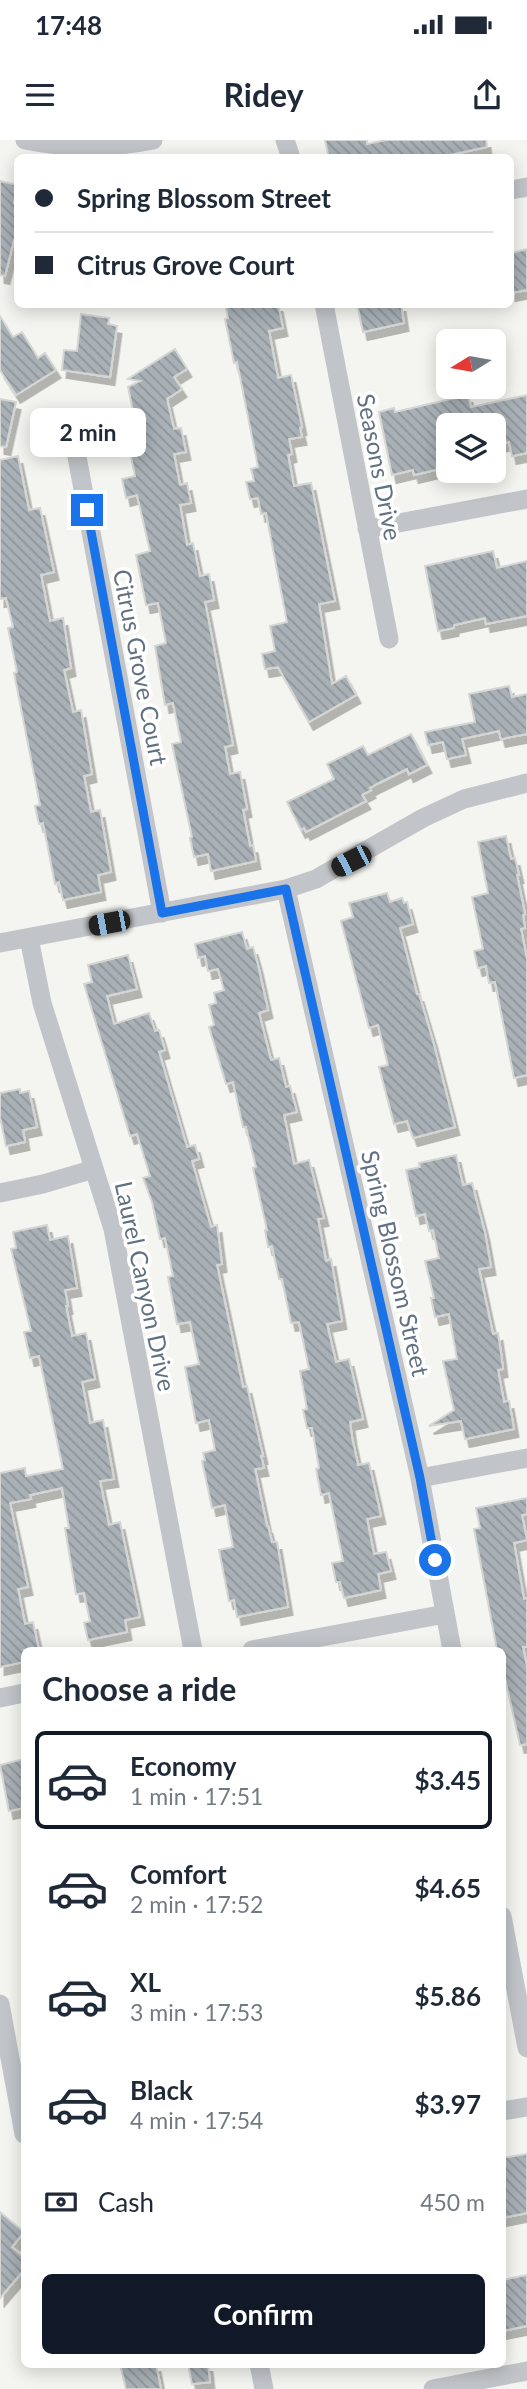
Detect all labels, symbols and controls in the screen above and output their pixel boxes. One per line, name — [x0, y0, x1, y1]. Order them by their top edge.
text: 17:48 — [35, 9, 102, 41]
text: Ridey — [223, 75, 304, 114]
icon: menu — [21, 76, 59, 114]
icon: share — [468, 76, 506, 114]
text: Spring Blossom Street — [77, 182, 331, 214]
text: Citrus Grove Court — [77, 249, 295, 281]
north arrow — [436, 329, 506, 399]
map controls — [436, 329, 506, 483]
street label: Seasons Drive — [352, 391, 408, 543]
callout: 2 min — [29, 408, 145, 458]
button: layers — [436, 413, 506, 483]
text: 2 min — [59, 418, 117, 446]
route end — [71, 494, 103, 526]
street label: Citrus Grove Court — [108, 567, 174, 768]
car — [328, 842, 375, 880]
car — [87, 909, 132, 937]
street label: Spring Blossom Street — [356, 1147, 436, 1379]
street label: Laurel Canyon Drive — [110, 1178, 182, 1394]
route start — [419, 1544, 451, 1576]
text: Choose a ride — [42, 1669, 236, 1708]
icon: car — [46, 1749, 109, 1812]
text: Economy — [130, 1750, 236, 1782]
text: $3.45 — [415, 1764, 481, 1796]
text: 1 min · 17:51 — [130, 1782, 263, 1810]
icon: car — [46, 1857, 109, 1920]
text: Comfort — [130, 1858, 227, 1890]
text: $4.65 — [415, 1872, 481, 1904]
text: 2 min · 17:52 — [130, 1890, 263, 1918]
icon: car — [46, 1965, 109, 2028]
text: XL — [130, 1966, 161, 1998]
text: $5.86 — [415, 1980, 481, 2012]
text: 3 min · 17:53 — [130, 1998, 263, 2026]
icon: car — [46, 2073, 109, 2136]
text: Black — [130, 2074, 193, 2106]
text: $3.97 — [415, 2088, 481, 2120]
text: 4 min · 17:54 — [130, 2106, 263, 2134]
icon: cash — [42, 2183, 80, 2221]
text: Cash — [98, 2186, 154, 2218]
text: 450 m — [420, 2188, 485, 2216]
button: Confirm — [42, 2274, 485, 2354]

